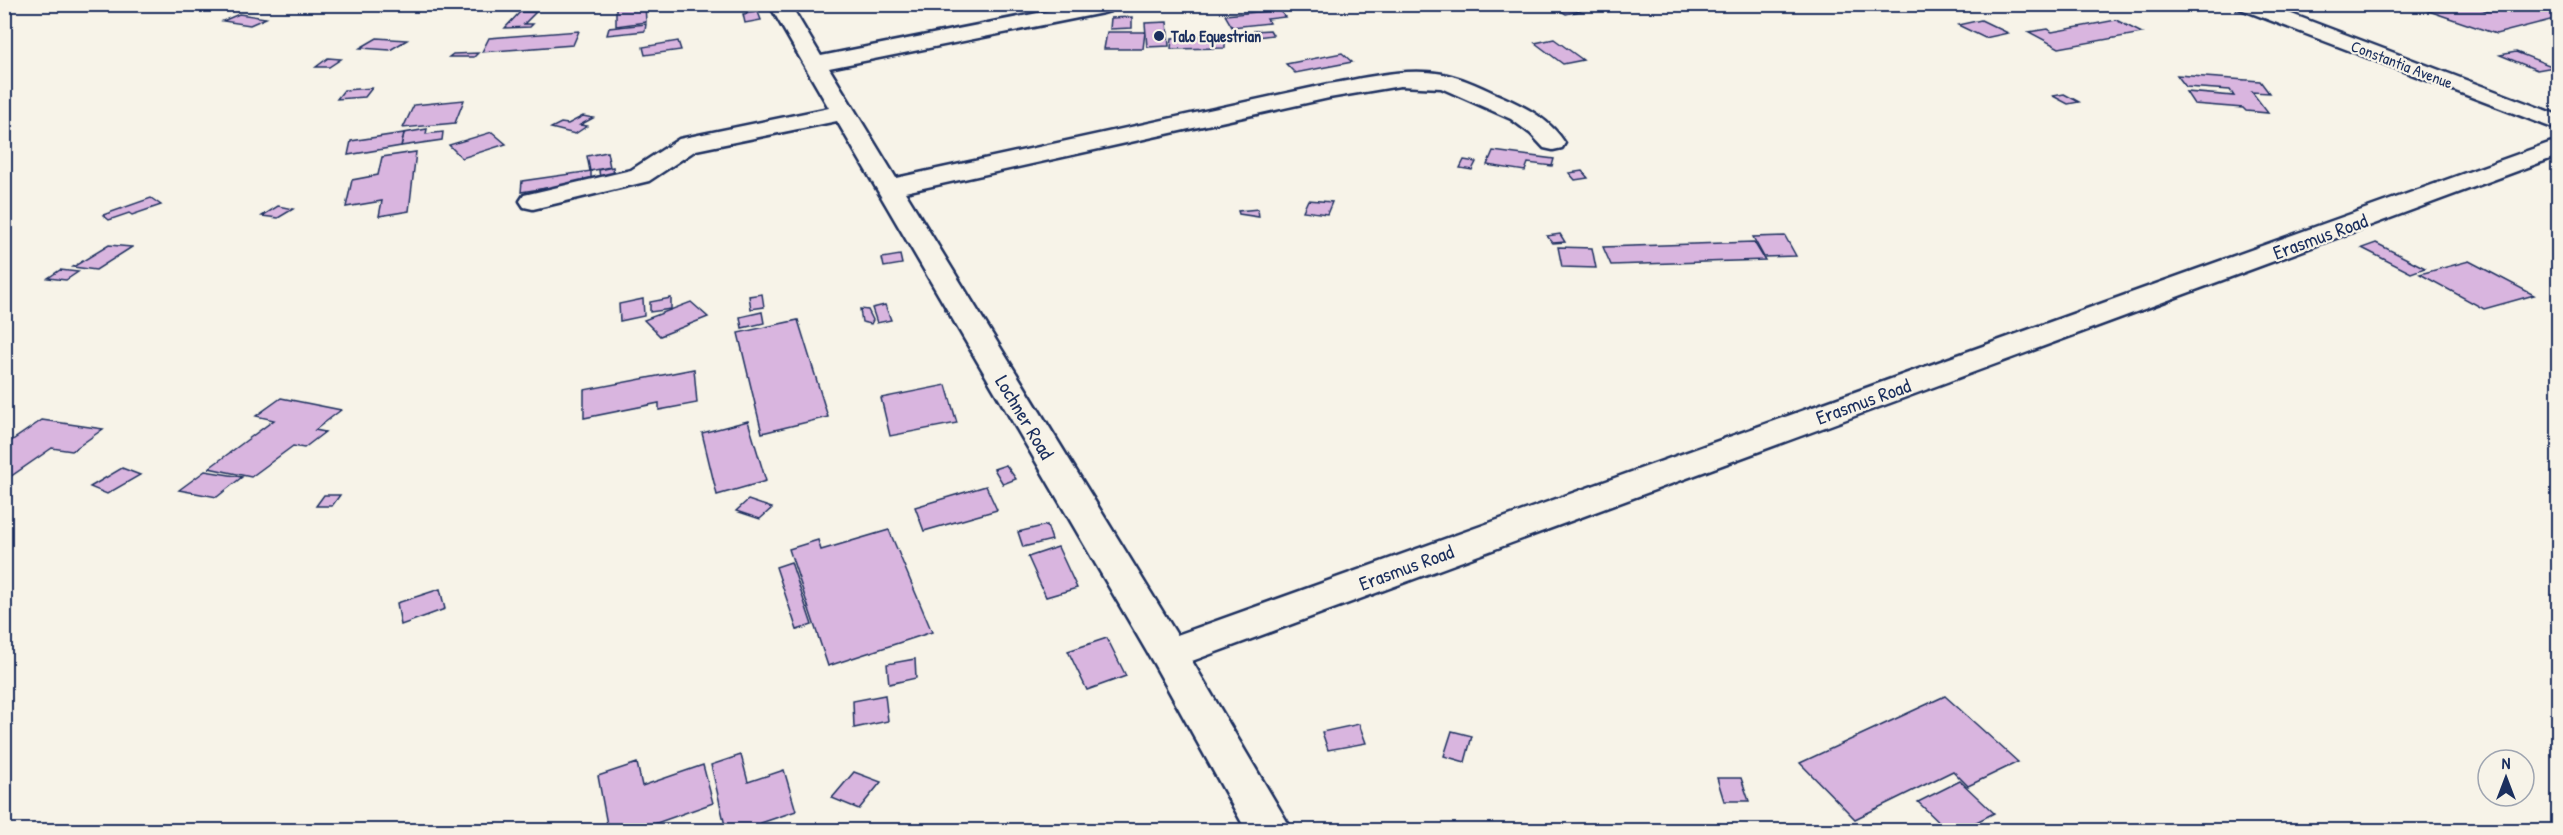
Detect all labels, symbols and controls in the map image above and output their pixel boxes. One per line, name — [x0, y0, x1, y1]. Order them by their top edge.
place label: Talo Equestrian — [1170, 25, 1261, 48]
marker: Talo Equestrian — [1152, 29, 1166, 43]
street label: Constantia Avenue — [2348, 35, 2457, 94]
street label: Erasmus Road — [2269, 206, 2371, 266]
street label: Lochner Road — [989, 370, 1061, 464]
street label: Erasmus Road — [1812, 371, 1914, 431]
street label: Erasmus Road — [1355, 537, 1457, 597]
north arrow — [2476, 748, 2536, 808]
text: N — [2502, 752, 2511, 774]

